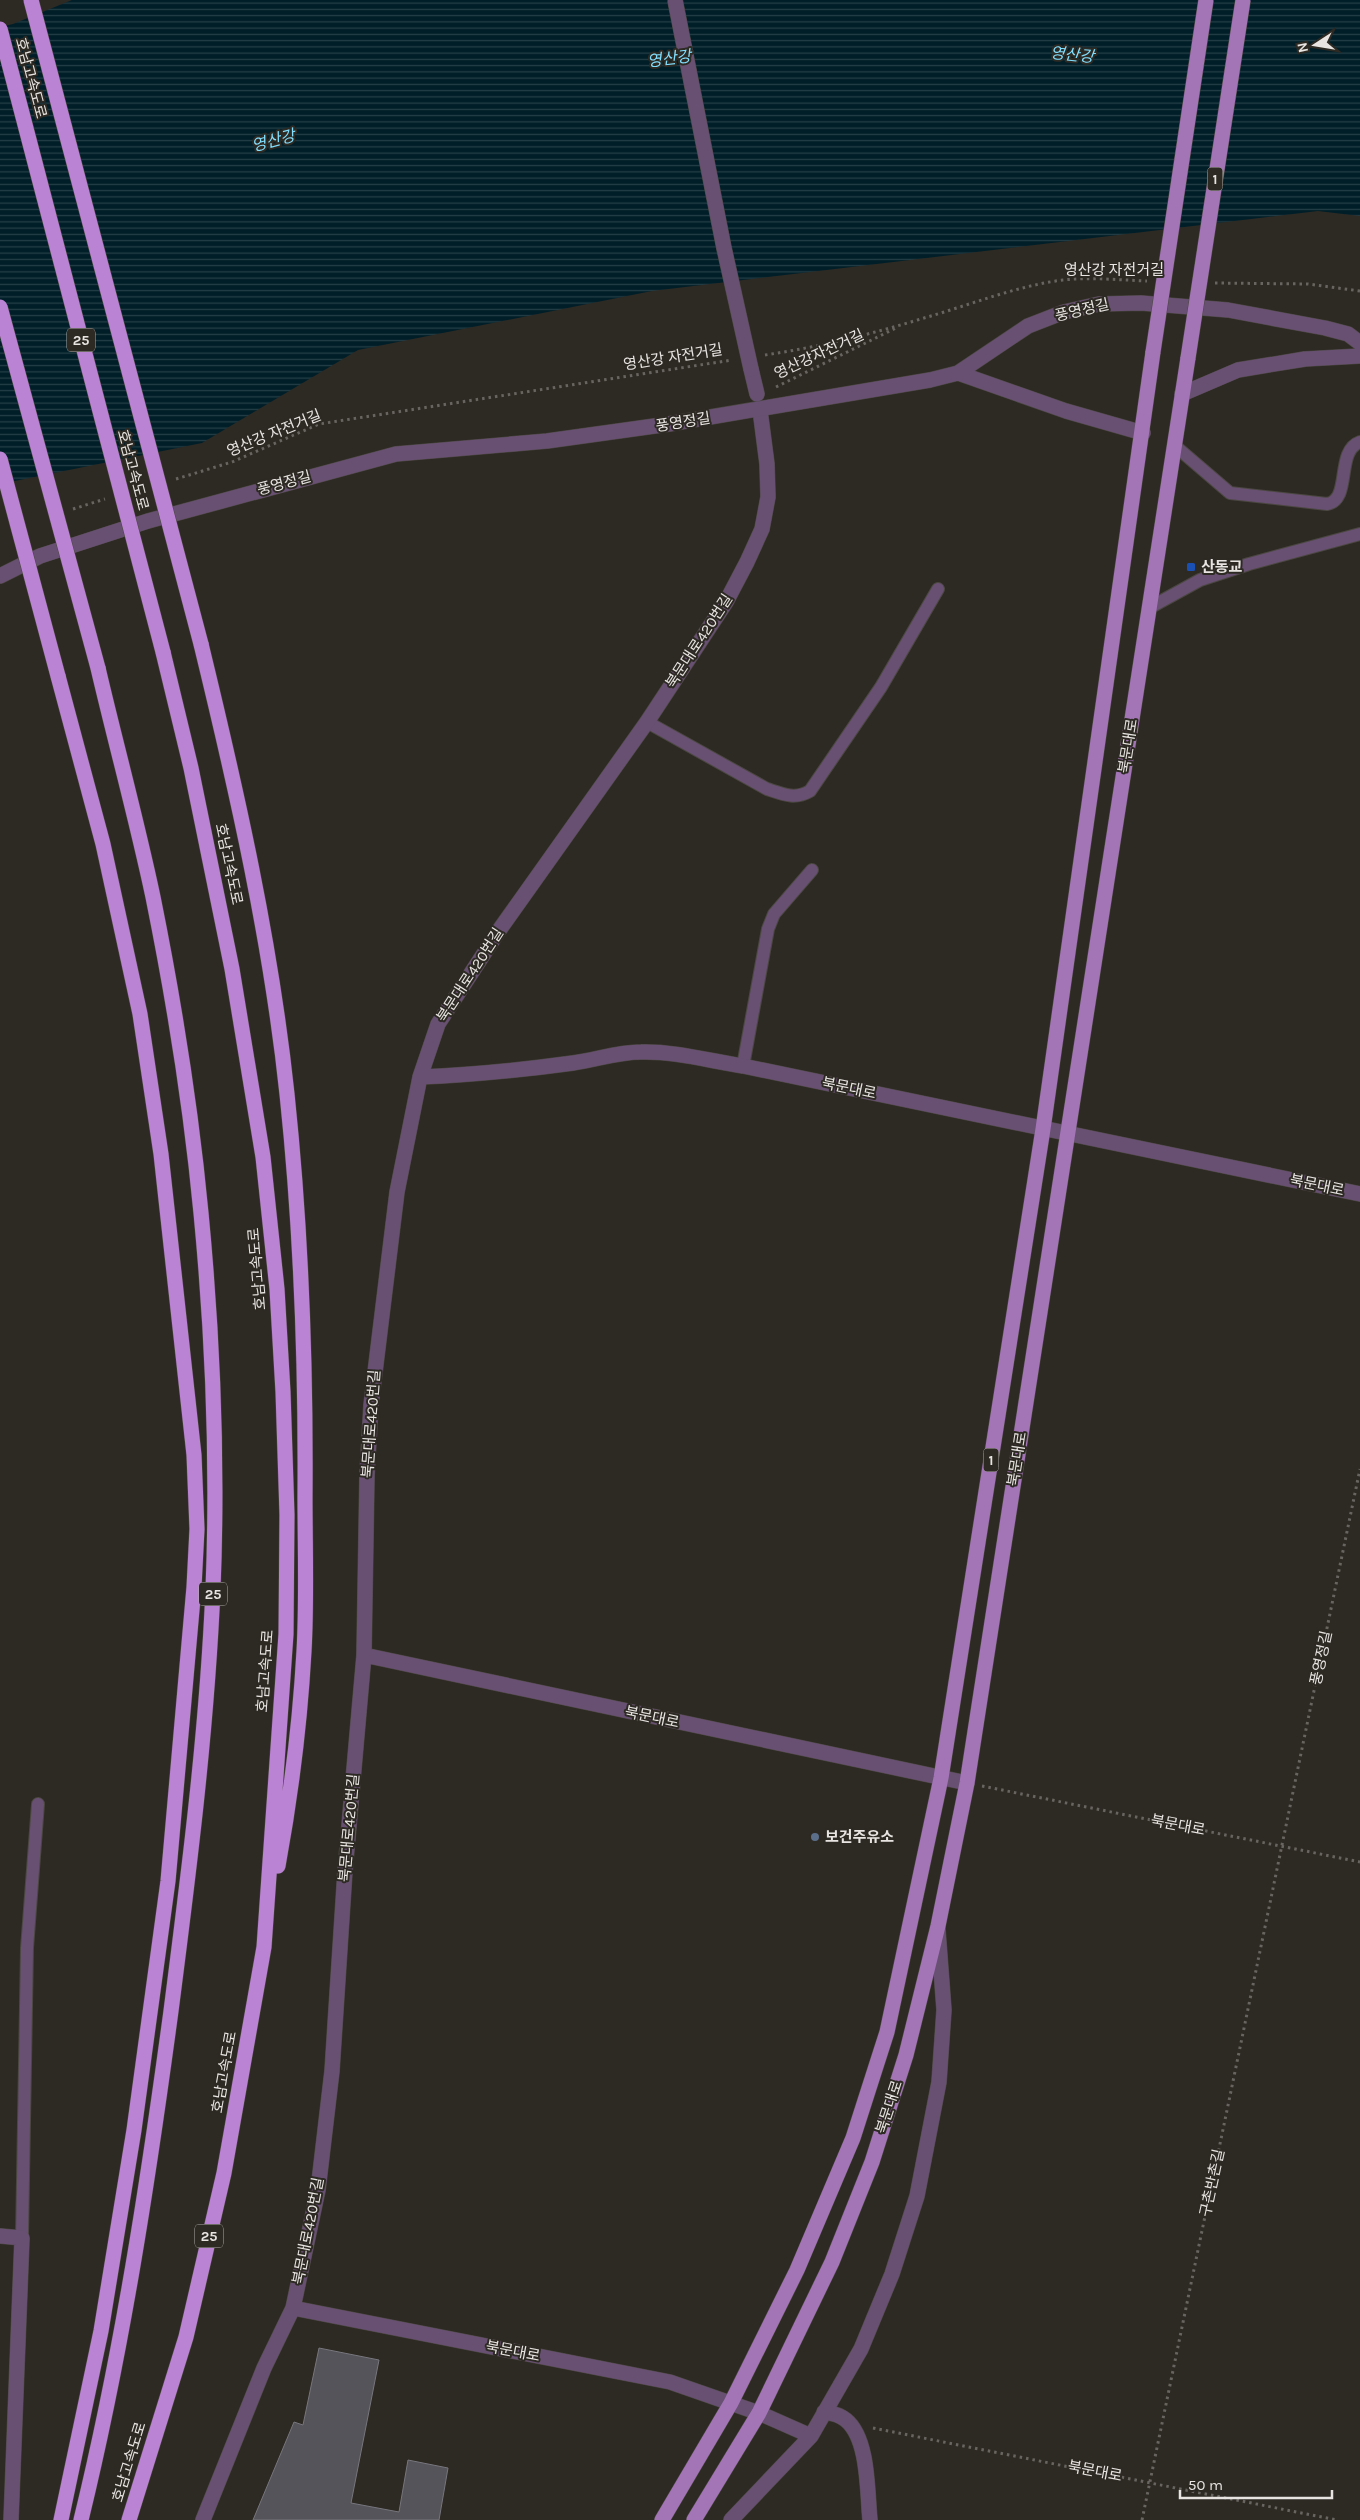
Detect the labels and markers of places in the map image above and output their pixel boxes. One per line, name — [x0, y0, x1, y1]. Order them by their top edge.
place label: 산동교 — [1201, 558, 1243, 576]
marker: 산동교 — [1185, 561, 1197, 573]
place label: 보건주유소 — [825, 1828, 894, 1846]
marker: 보건주유소 — [809, 1831, 821, 1843]

